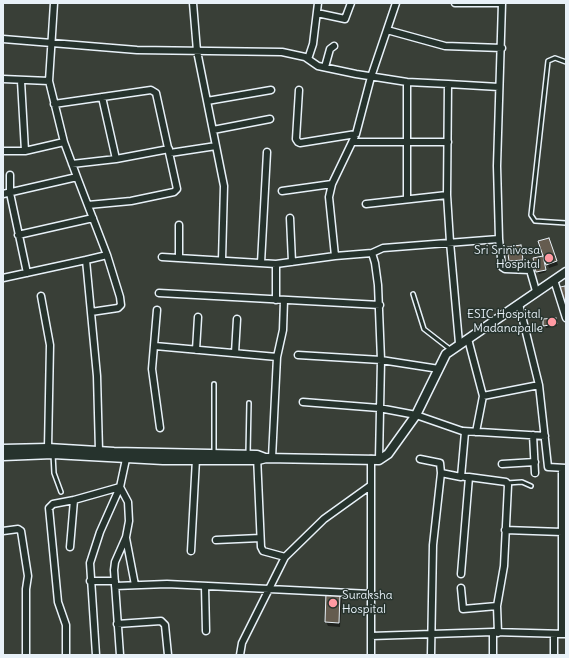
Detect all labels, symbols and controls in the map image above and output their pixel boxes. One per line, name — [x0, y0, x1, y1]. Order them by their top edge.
place label: Sri Srinivasa Hospital — [474, 244, 540, 272]
marker: Sri Srinivasa Hospital — [543, 252, 555, 264]
place label: ESIC Hospital, Madanapalle — [467, 308, 543, 336]
marker: ESIC Hospital, Madanapalle — [546, 316, 558, 328]
place label: Suraksha Hospital — [342, 589, 393, 617]
marker: Suraksha Hospital — [327, 597, 339, 609]

